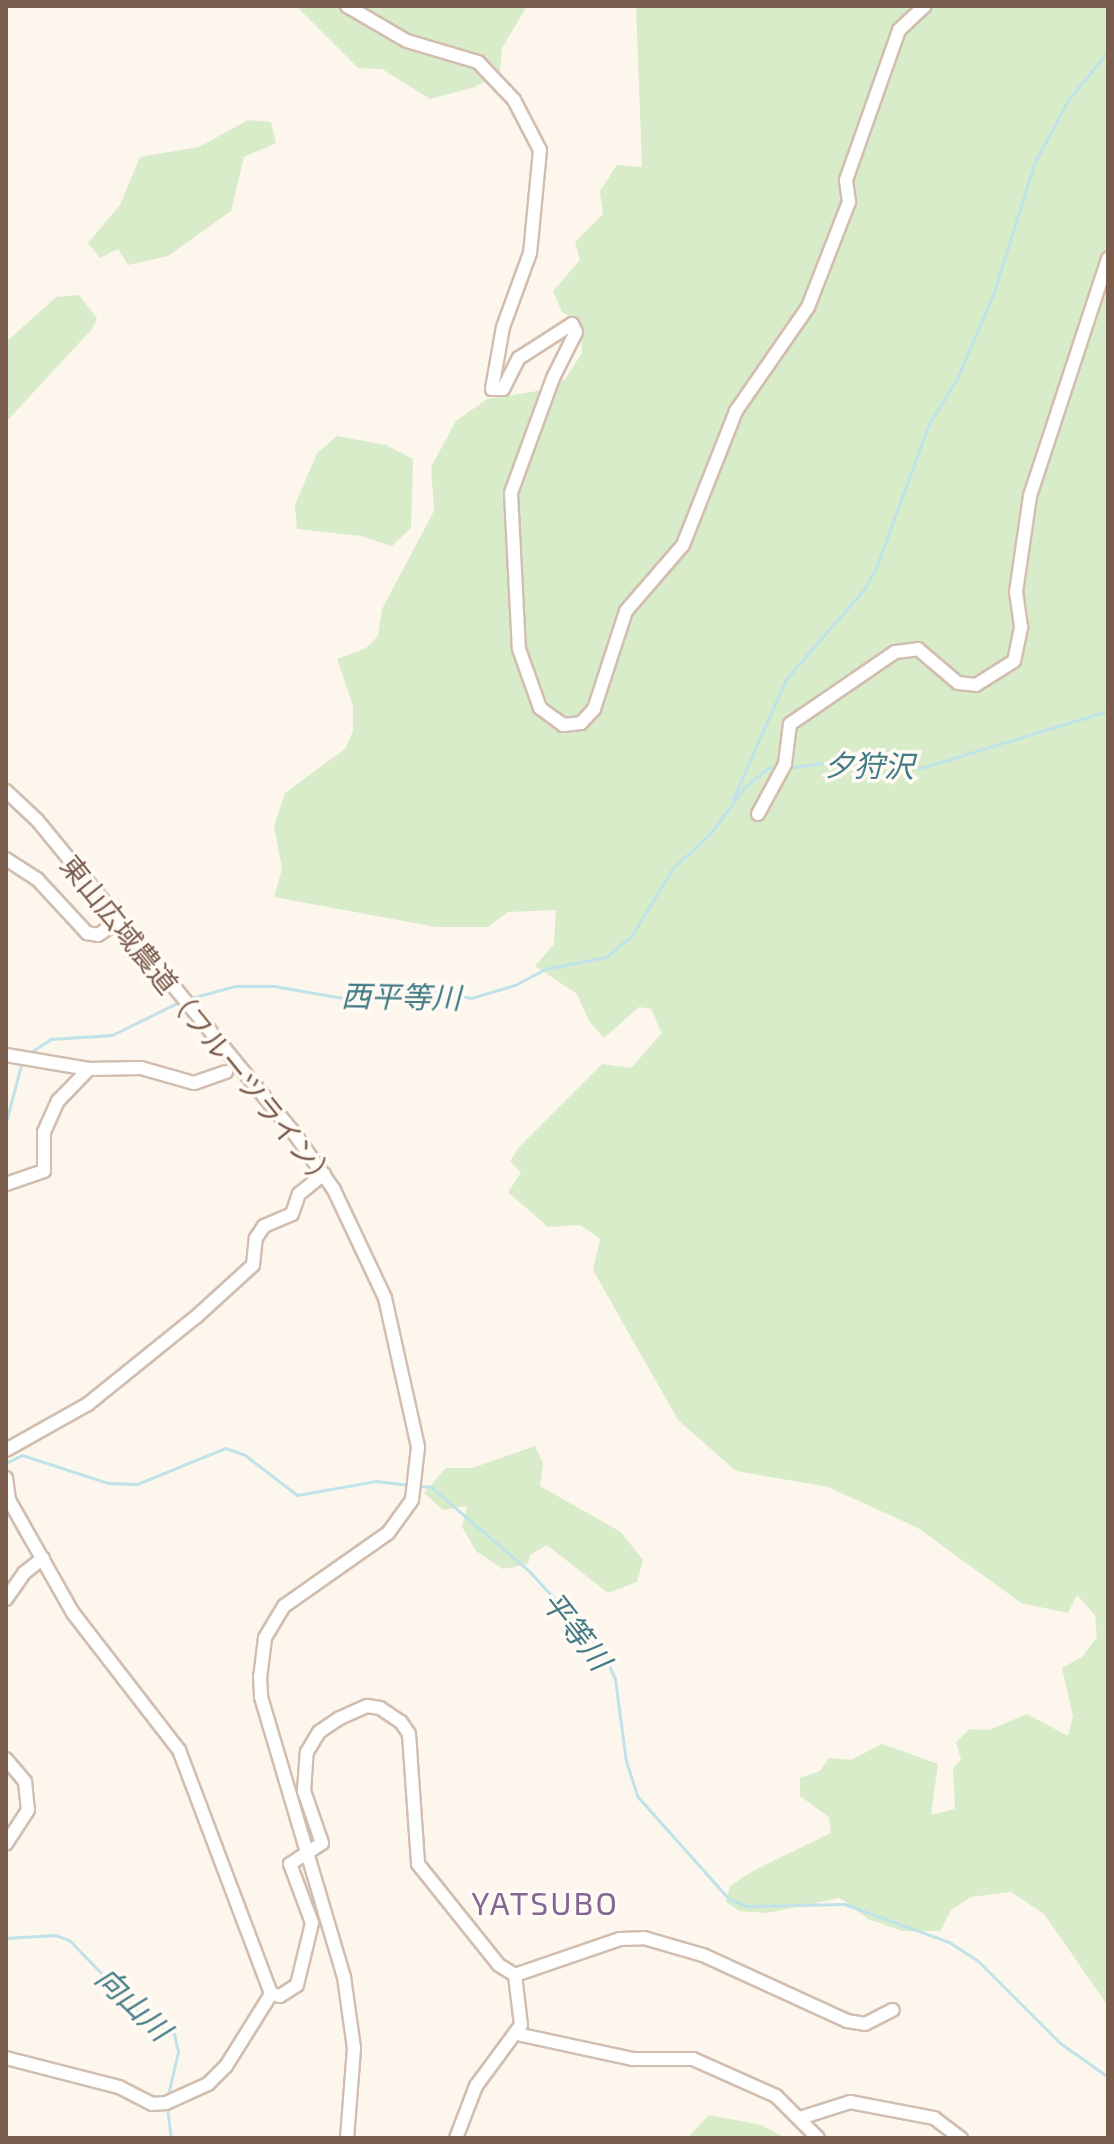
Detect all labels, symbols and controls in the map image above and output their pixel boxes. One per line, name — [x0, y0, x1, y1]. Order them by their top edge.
water label: 夕狩沢 — [824, 746, 914, 784]
street label: 東山広域農道（フルーツライン） — [54, 848, 344, 1196]
water label: 西平等川 — [341, 977, 461, 1015]
water label: 平等川 — [535, 1583, 619, 1677]
district label: YATSUBO — [471, 1883, 619, 1921]
water label: 向山川 — [89, 1959, 179, 2047]

